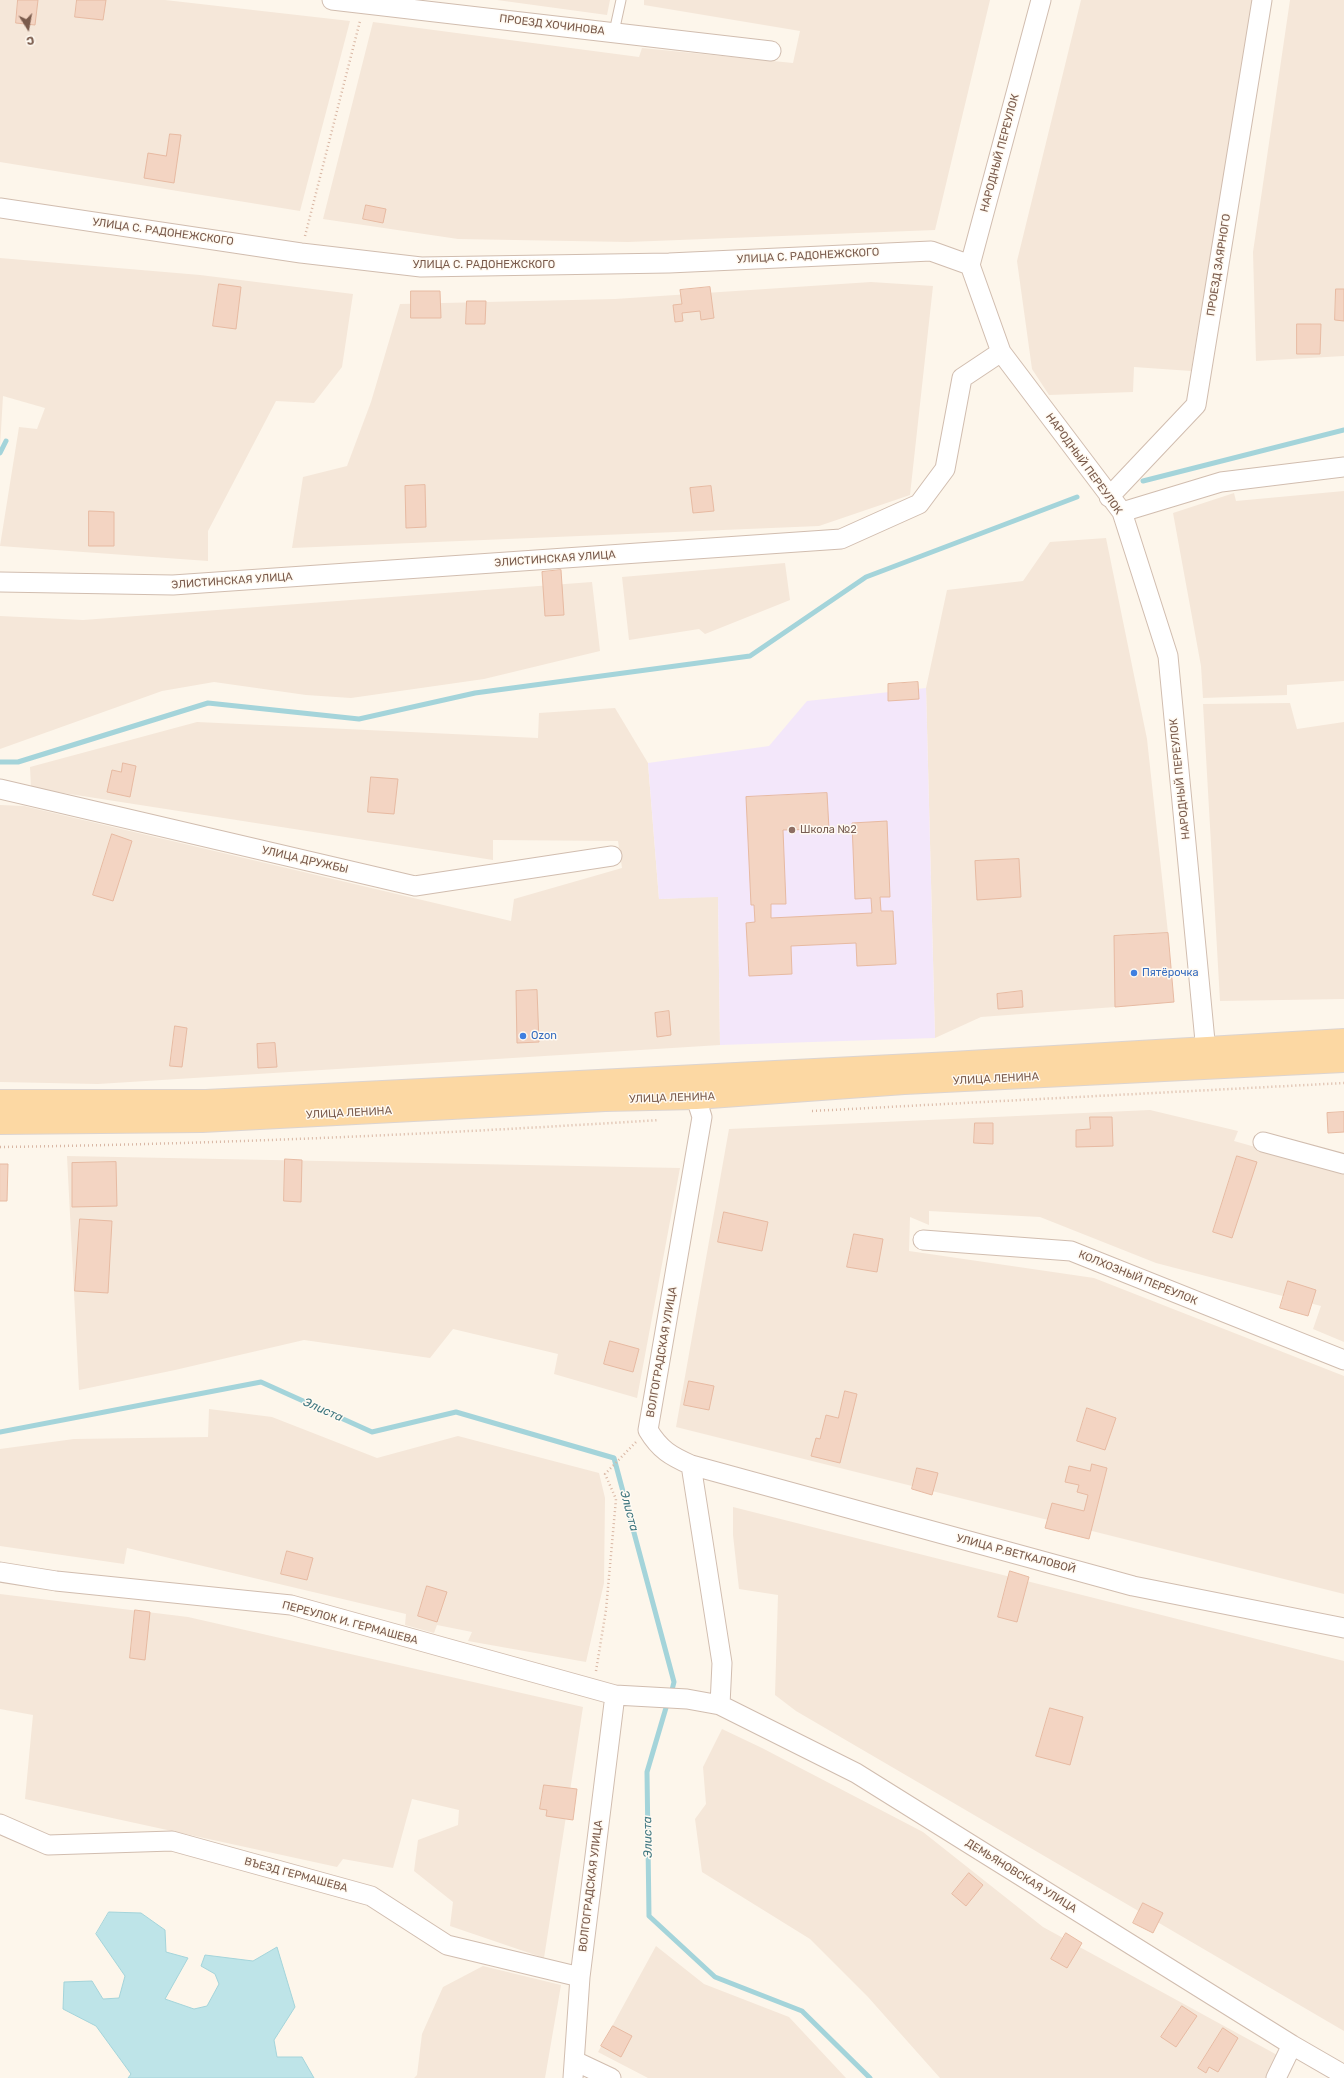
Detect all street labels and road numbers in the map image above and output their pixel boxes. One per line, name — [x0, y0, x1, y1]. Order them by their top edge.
street label: ПРОЕЗД ХОЧИНОВА — [499, 12, 605, 38]
street label: НАРОДНЫЙ ПЕРЕУЛОК — [978, 92, 1022, 214]
street label: ПРОЕЗД ЗАЯРНОГО — [1204, 213, 1234, 317]
street label: УЛИЦА С. РАДОНЕЖСКОГО — [92, 216, 234, 248]
street label: УЛИЦА С. РАДОНЕЖСКОГО — [736, 246, 880, 266]
street label: УЛИЦА С. РАДОНЕЖСКОГО — [413, 258, 555, 272]
street label: НАРОДНЫЙ ПЕРЕУЛОК — [1043, 411, 1125, 517]
street label: ЭЛИСТИНСКАЯ УЛИЦА — [494, 548, 616, 570]
street label: ЭЛИСТИНСКАЯ УЛИЦА — [171, 570, 293, 592]
street label: НАРОДНЫЙ ПЕРЕУЛОК — [1167, 718, 1193, 840]
street label: УЛИЦА ДРУЖБЫ — [260, 844, 350, 876]
street label: УЛИЦА ЛЕНИНА — [953, 1070, 1039, 1088]
street label: УЛИЦА ЛЕНИНА — [629, 1090, 715, 1106]
street label: УЛИЦА ЛЕНИНА — [306, 1104, 392, 1122]
street label: КОЛХОЗНЫЙ ПЕРЕУЛОК — [1076, 1248, 1200, 1308]
street label: ВОЛГОГРАДСКАЯ УЛИЦА — [644, 1286, 680, 1418]
street label: УЛИЦА Р.ВЕТКАЛОВОЙ — [955, 1532, 1077, 1576]
street label: ПЕРЕУЛОК И. ГЕРМАШЕВА — [280, 1598, 420, 1648]
street label: ВОЛГОГРАДСКАЯ УЛИЦА — [576, 1819, 606, 1953]
street label: ДЕМЬЯНОВСКАЯ УЛИЦА — [963, 1836, 1079, 1916]
street label: ВЪЕЗД ГЕРМАШЕВА — [243, 1855, 349, 1895]

